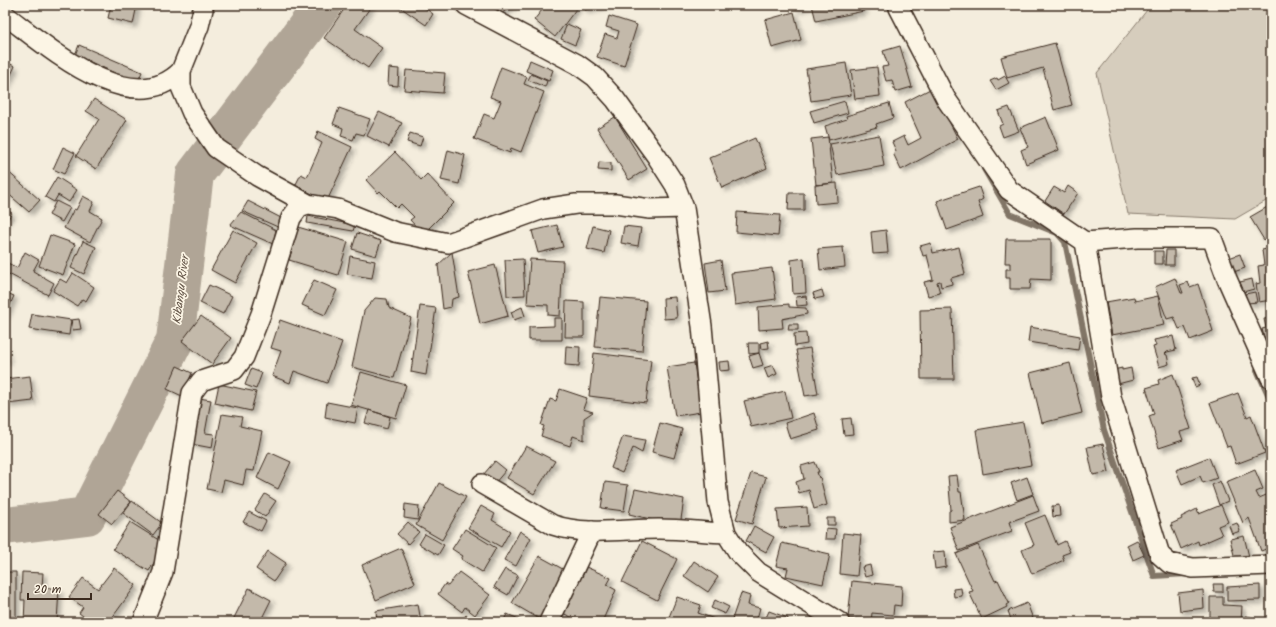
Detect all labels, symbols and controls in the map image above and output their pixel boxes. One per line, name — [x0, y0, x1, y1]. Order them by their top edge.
water label: Kibangu River — [167, 252, 195, 325]
scale bar — [28, 575, 91, 601]
text: 20 m — [34, 580, 62, 599]

